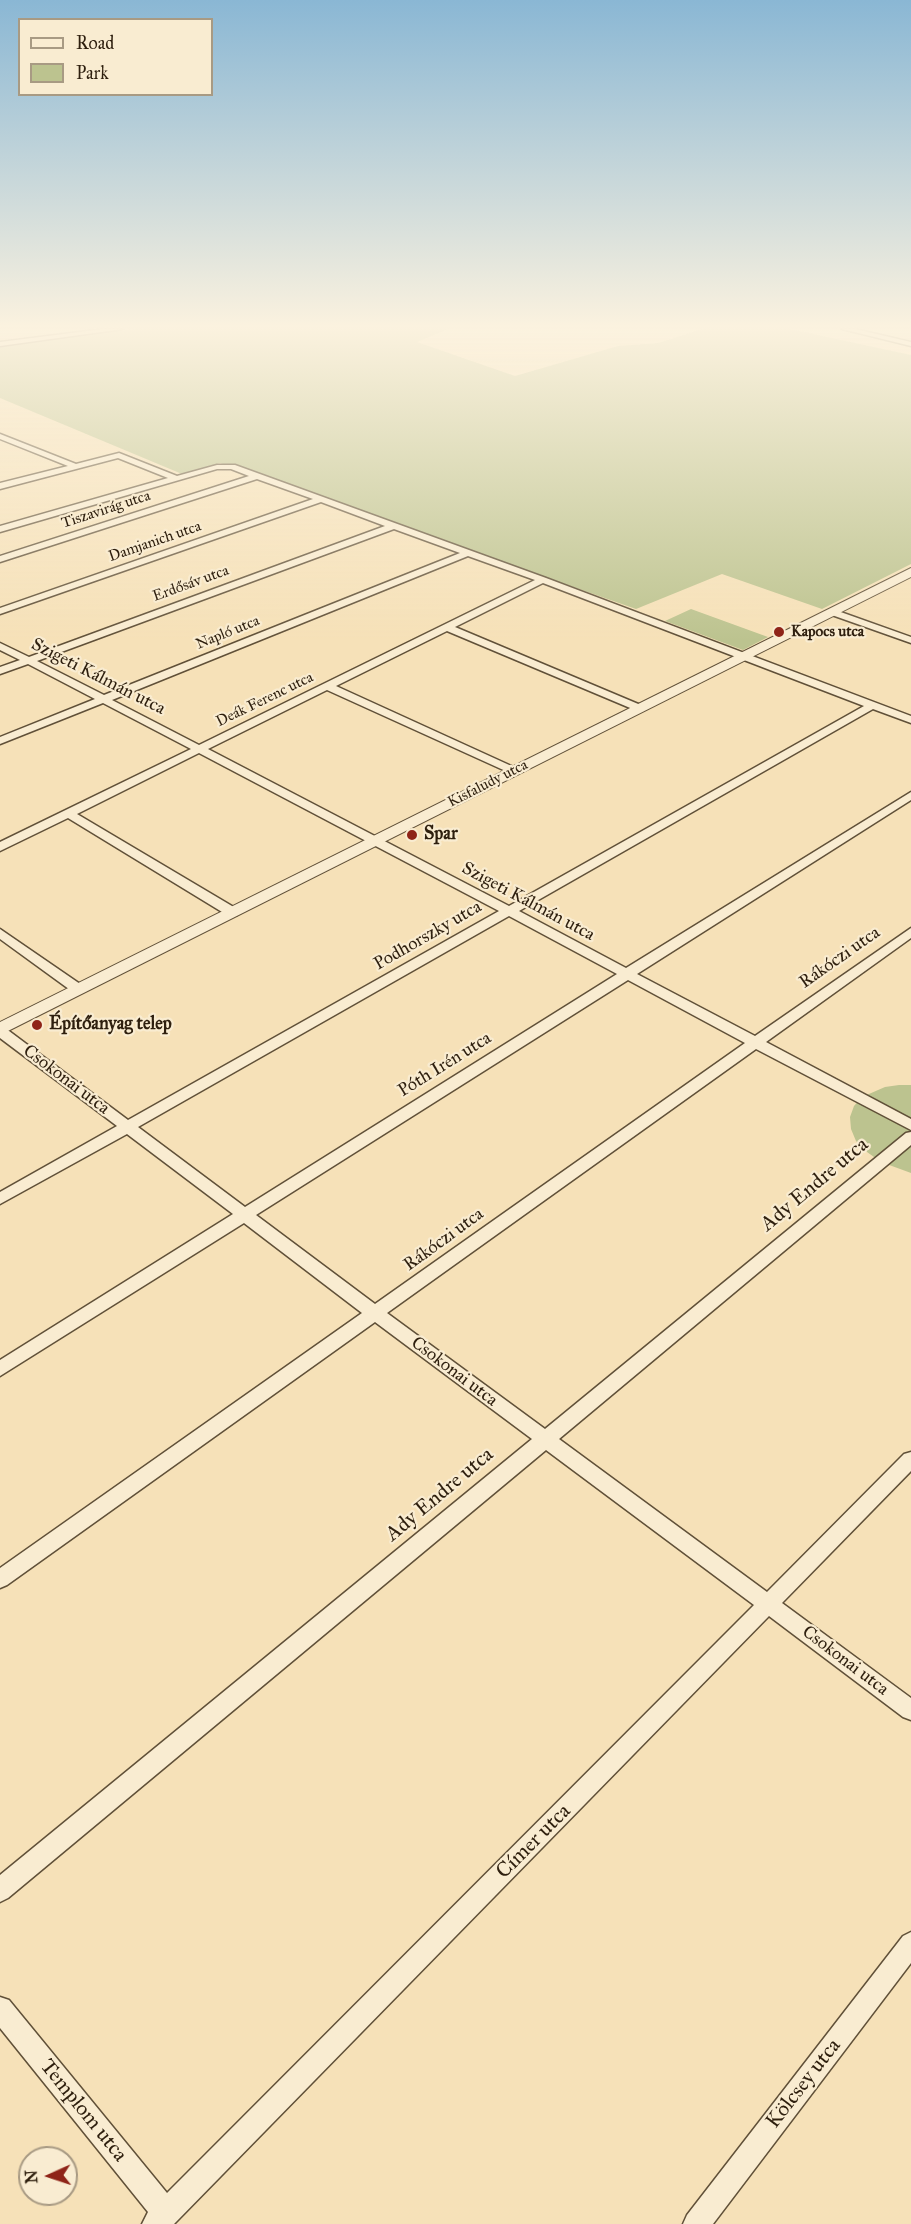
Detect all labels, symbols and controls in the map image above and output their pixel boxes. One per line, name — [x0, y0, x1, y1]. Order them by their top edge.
legend — [18, 18, 213, 96]
text: Road — [76, 32, 114, 54]
text: Park — [76, 62, 109, 84]
street label: Tiszavirág utca — [59, 487, 153, 533]
street label: Damjanich utca — [106, 518, 204, 566]
street label: Erdősáv utca — [151, 562, 231, 606]
street label: Napló utca — [194, 612, 262, 654]
place label: Kapocs utca — [791, 623, 864, 641]
marker: Kapocs utca — [772, 625, 786, 639]
street label: Szigeti Kálmán utca — [27, 634, 169, 720]
street label: Deák Ferenc utca — [214, 669, 316, 731]
street label: Kisfaludy utca — [445, 756, 531, 812]
place label: Spar — [424, 824, 458, 846]
marker: Spar — [405, 828, 419, 842]
street label: Szigeti Kálmán utca — [458, 858, 598, 946]
street label: Podhorszky utca — [370, 896, 486, 976]
street label: Rákóczi utca — [795, 922, 885, 994]
place label: Építőanyag telep — [49, 1014, 172, 1036]
marker: Építőanyag telep — [30, 1018, 44, 1032]
street label: Póth Irén utca — [394, 1028, 496, 1102]
street label: Csokonai utca — [19, 1040, 113, 1120]
street label: Ady Endre utca — [756, 1133, 874, 1237]
street label: Rákóczi utca — [400, 1204, 488, 1276]
street label: Csokonai utca — [407, 1332, 501, 1412]
street label: Ady Endre utca — [381, 1443, 499, 1547]
street label: Csokonai utca — [798, 1621, 892, 1701]
street label: Címer utca — [491, 1799, 577, 1885]
street label: Kölcsey utca — [761, 2034, 847, 2134]
street label: Templom utca — [34, 2055, 132, 2167]
north arrow — [18, 2146, 78, 2206]
text: N — [22, 2170, 41, 2184]

